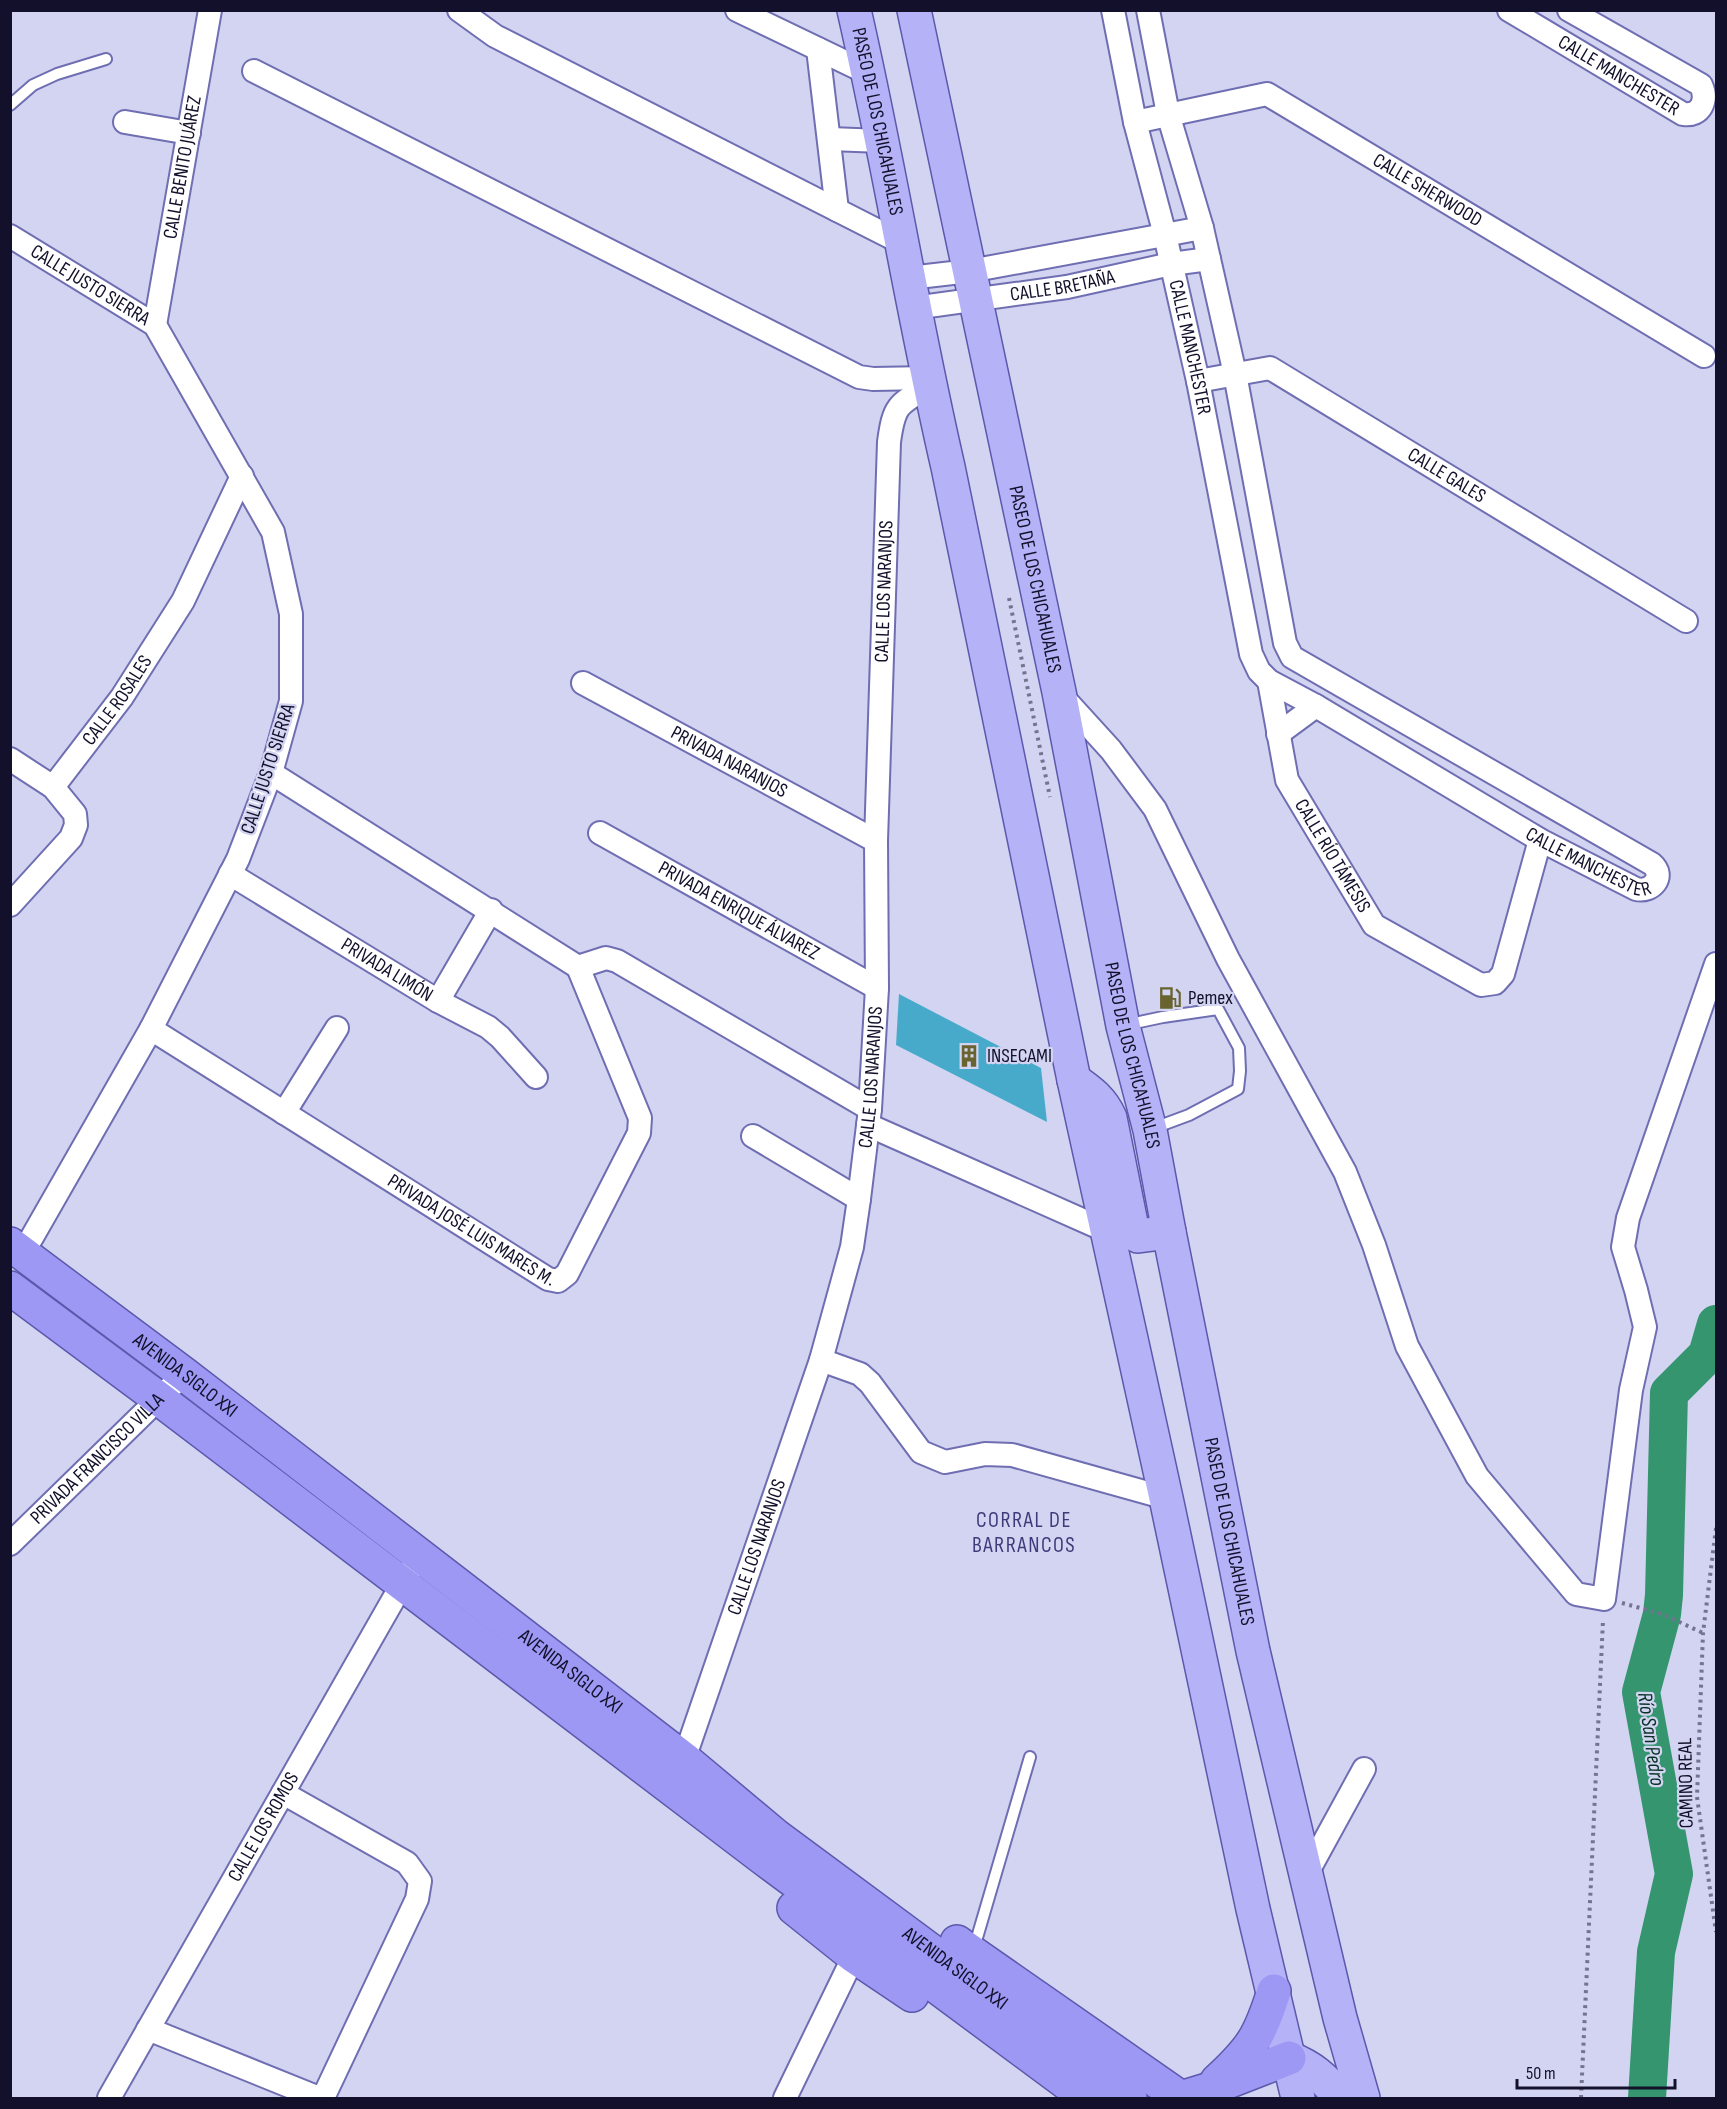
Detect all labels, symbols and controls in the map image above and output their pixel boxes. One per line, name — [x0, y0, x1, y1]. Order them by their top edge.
street label: PASEO DE LOS CHICAHUALES — [846, 25, 908, 217]
street label: CALLE MANCHESTER — [1554, 30, 1684, 121]
street label: CALLE BENITO JUÁREZ — [158, 94, 207, 241]
street label: CALLE SHERWOOD — [1368, 148, 1486, 232]
street label: CALLE JUSTO SIERRA — [26, 239, 155, 331]
street label: CALLE BRETAÑA — [1009, 265, 1117, 307]
street label: CALLE MANCHESTER — [1163, 277, 1216, 417]
street label: CALLE GALES — [1403, 443, 1490, 508]
street label: PASEO DE LOS CHICAHUALES — [1003, 483, 1067, 675]
street label: CALLE LOS NARANJOS — [870, 520, 898, 663]
street label: CALLE ROSALES — [77, 651, 157, 750]
street label: CALLE JUSTO SIERRA — [236, 700, 300, 837]
street label: PRIVADA NARANJOS — [667, 721, 792, 803]
street label: CALLE RÍO TÁMESIS — [1289, 795, 1376, 917]
street label: CALLE MANCHESTER — [1521, 822, 1654, 902]
street label: PRIVADA ENRIQUE ÁLVAREZ — [654, 856, 823, 965]
street label: PRIVADA LIMÓN — [337, 933, 437, 1007]
street label: PASEO DE LOS CHICAHUALES — [1099, 960, 1165, 1151]
fuel station icon: Pemex — [1157, 985, 1183, 1011]
place label: Pemex — [1188, 986, 1233, 1010]
street label: CALLE LOS NARANJOS — [853, 1006, 888, 1149]
building icon: INSECAMI — [956, 1043, 982, 1069]
place label: INSECAMI — [987, 1044, 1052, 1068]
street label: PRIVADA JOSÉ LUIS MARES M. — [383, 1169, 555, 1292]
street label: AVENIDA SIGLO XXI — [127, 1328, 242, 1423]
street label: PRIVADA FRANCISCO VILLA — [25, 1388, 169, 1529]
street label: PASEO DE LOS CHICAHUALES — [1199, 1436, 1260, 1627]
street label: CALLE LOS NARANJOS — [722, 1476, 791, 1618]
district label: CORRAL DE BARRANCOS — [972, 1507, 1076, 1559]
street label: AVENIDA SIGLO XXI — [513, 1623, 627, 1719]
water label: Río San Pedro — [1632, 1691, 1670, 1788]
street label: CAMINO REAL — [1673, 1737, 1699, 1829]
street label: CALLE LOS ROMOS — [223, 1768, 304, 1886]
street label: AVENIDA SIGLO XXI — [897, 1921, 1012, 2015]
scale bar — [1517, 2052, 1674, 2090]
text: 50 m — [1526, 2063, 1556, 2084]

